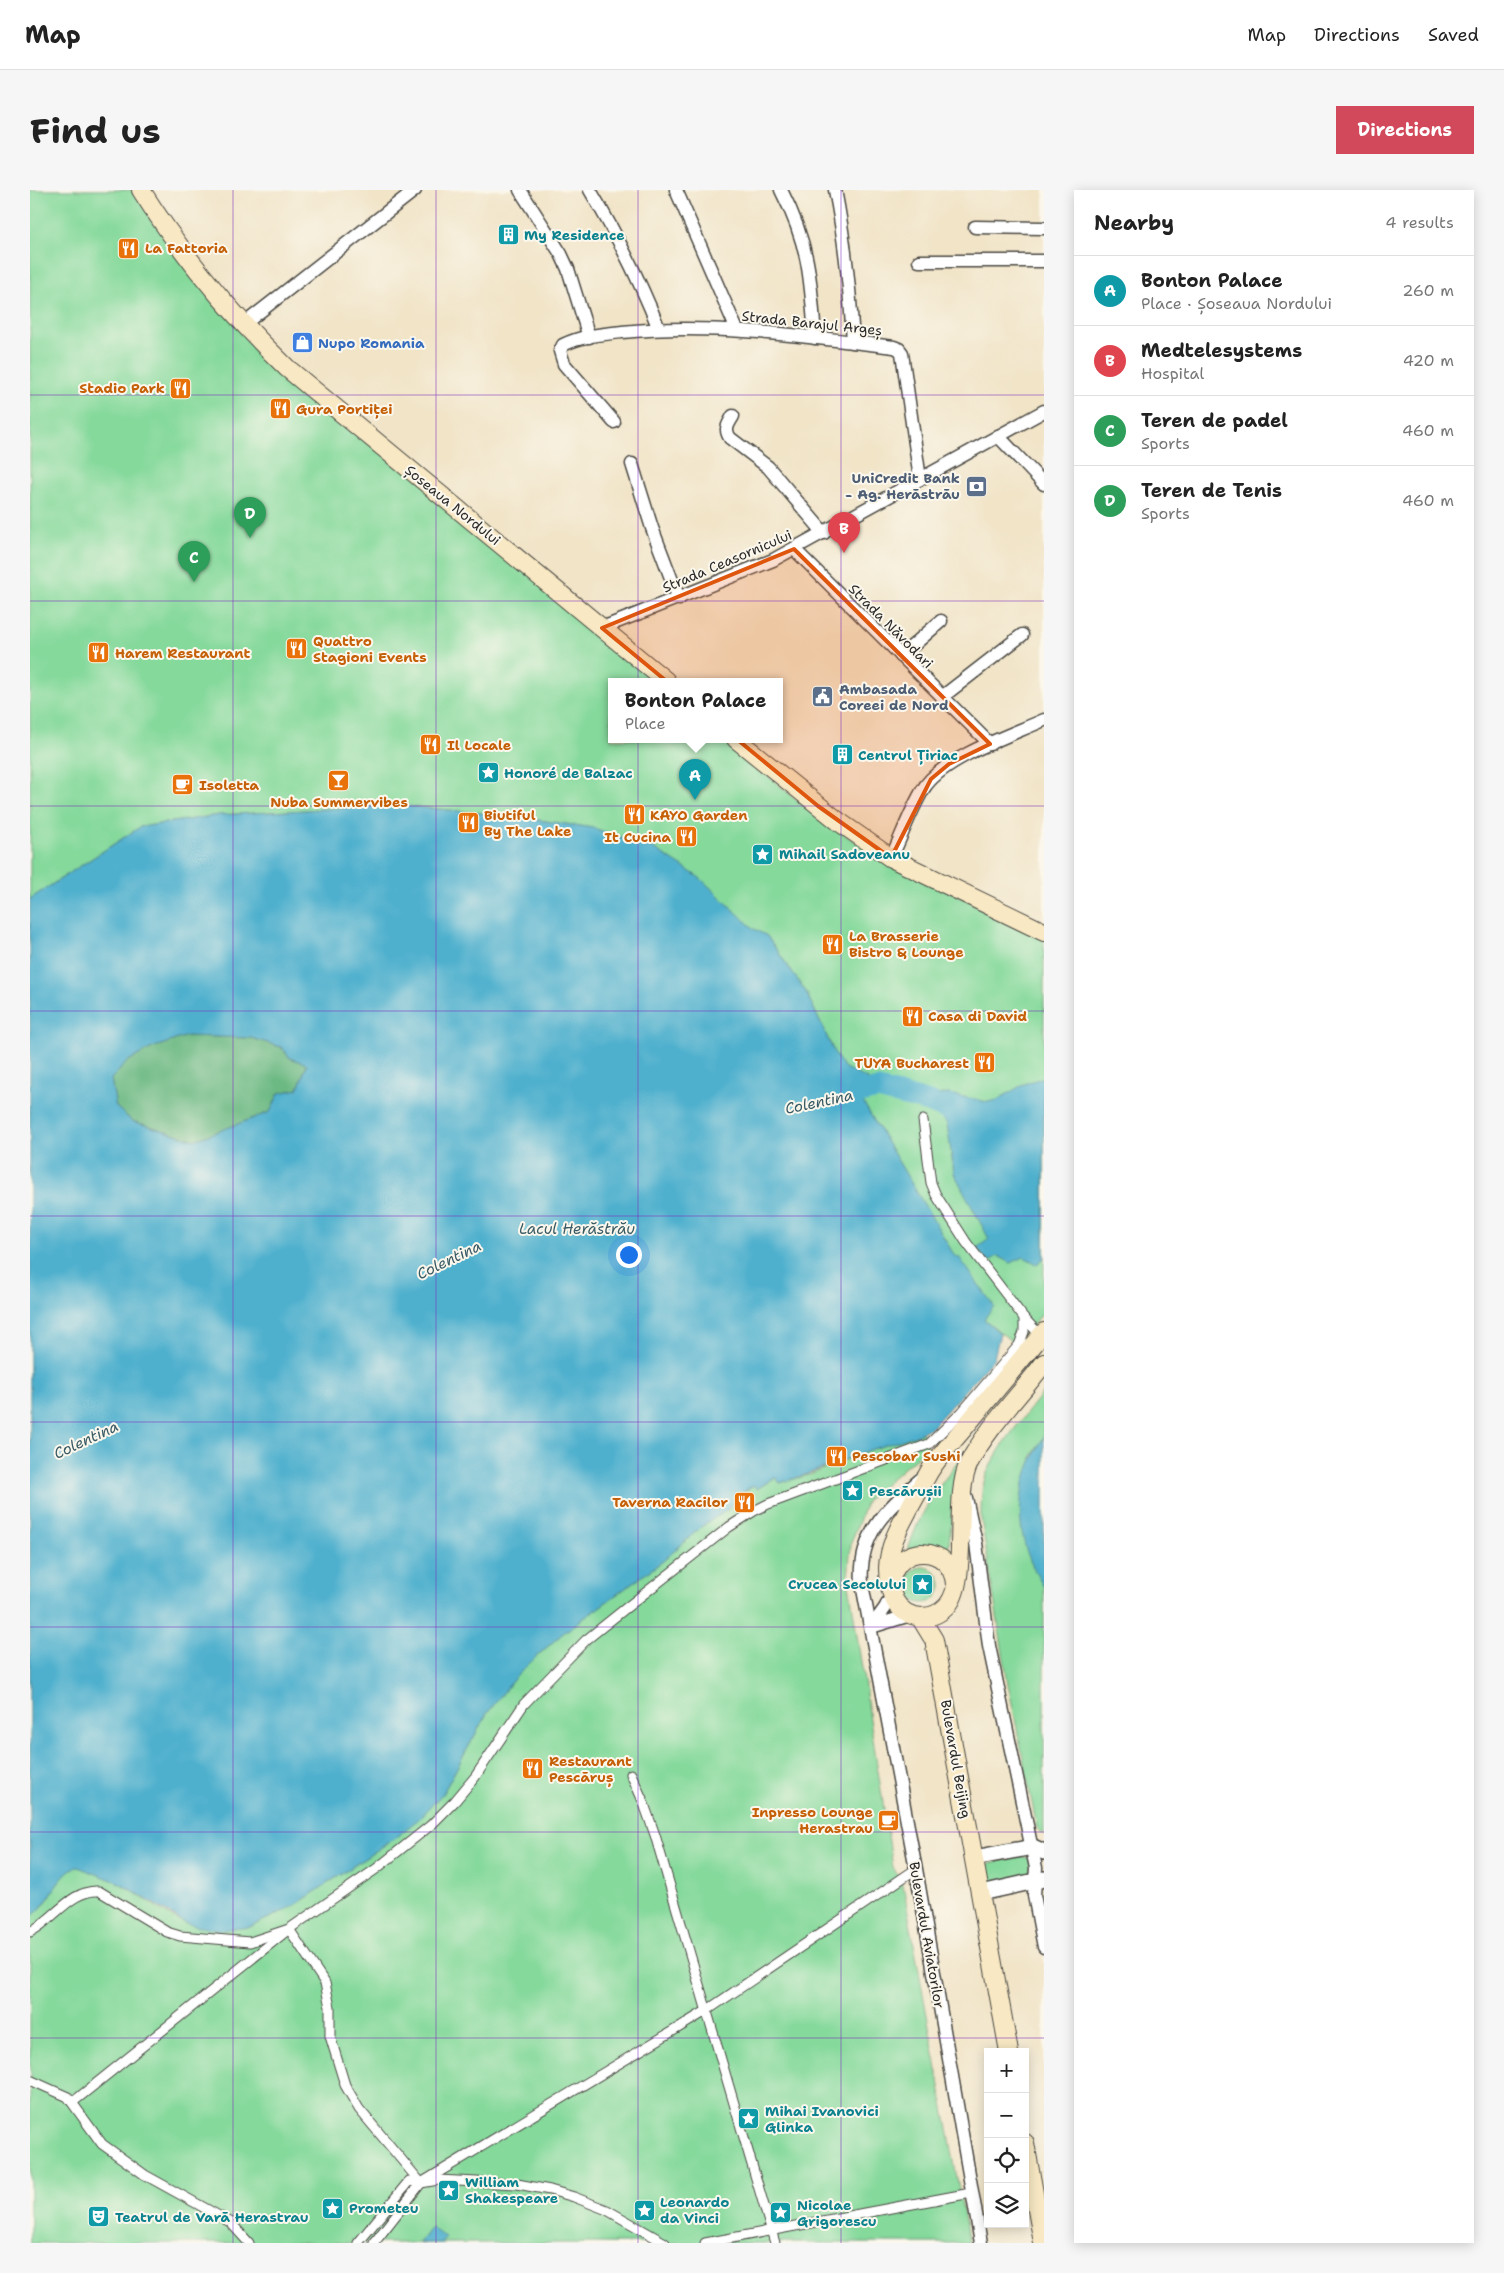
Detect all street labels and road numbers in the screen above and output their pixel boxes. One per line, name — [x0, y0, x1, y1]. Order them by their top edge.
street label: Strada Barajul Argeș — [741, 307, 883, 340]
street label: Șoseaua Nordului — [401, 461, 505, 550]
street label: Strada Ceasornicului — [659, 526, 795, 596]
street label: Strada Năvodari — [845, 580, 937, 672]
street label: Bulevardul Beijing — [937, 1698, 975, 1820]
street label: Bulevardul Aviatorilor — [905, 1860, 949, 2010]

